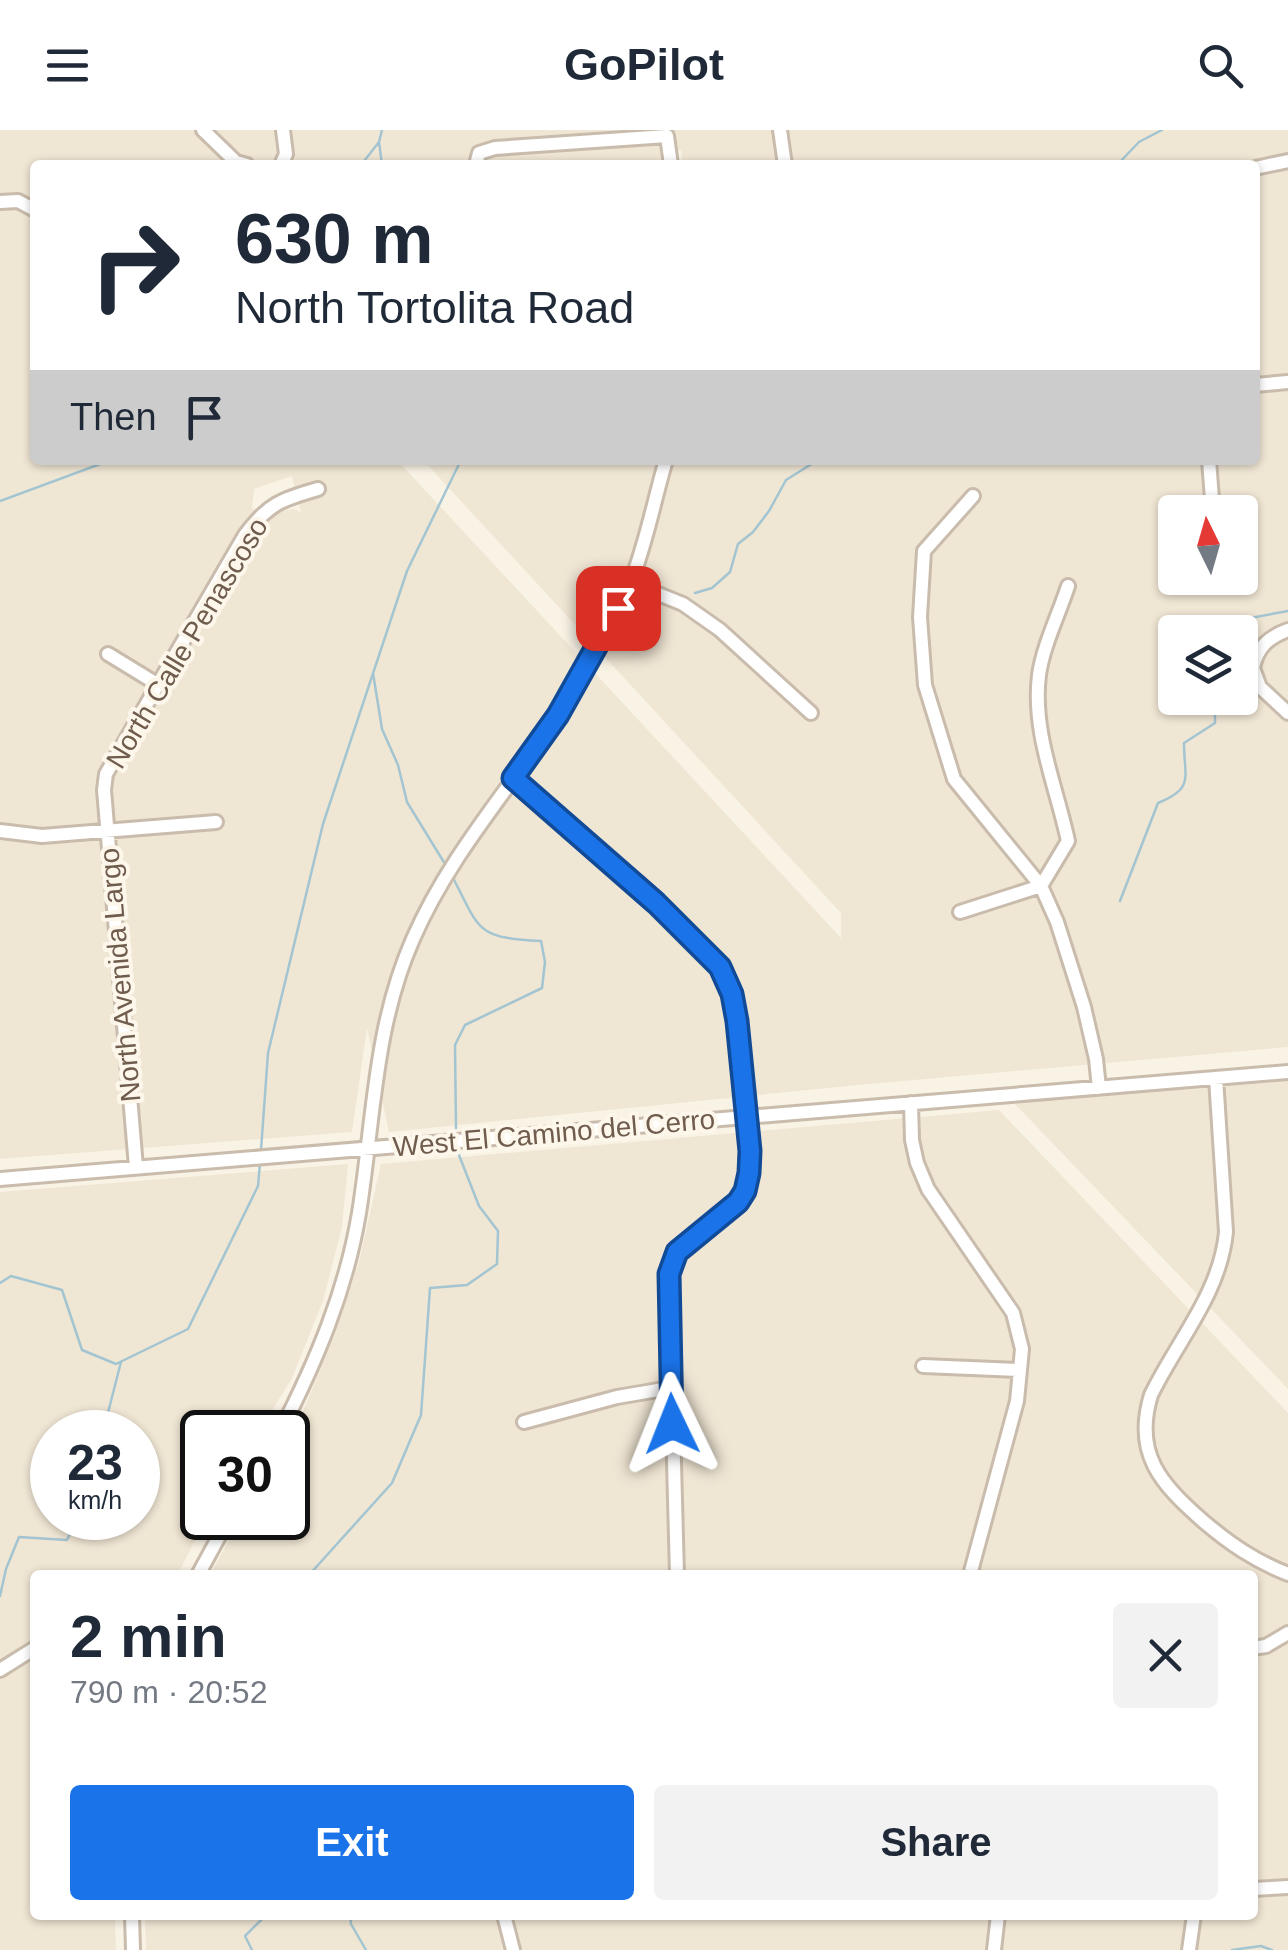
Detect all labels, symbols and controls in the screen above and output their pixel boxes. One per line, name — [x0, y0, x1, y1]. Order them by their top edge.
icon: menu — [40, 38, 95, 93]
icon: search — [1193, 38, 1248, 93]
text: GoPilot — [564, 39, 724, 90]
icon: right — [70, 200, 200, 330]
text: 630 m — [235, 200, 433, 278]
text: North Tortolita Road — [235, 282, 634, 333]
icon: arrive — [177, 390, 232, 445]
text: Then — [70, 396, 157, 438]
north arrow — [1158, 495, 1258, 595]
map controls — [1158, 495, 1258, 715]
street label: North Calle Penascoso — [100, 512, 274, 774]
pin — [576, 566, 661, 651]
icon: arrive — [591, 581, 646, 636]
button: layers — [1158, 615, 1258, 715]
street label: North Avenida Largo — [93, 847, 147, 1103]
street label: West El Camino del Cerro — [392, 1103, 716, 1163]
position arrow — [620, 1372, 724, 1476]
speed limit sign: 30 — [180, 1410, 310, 1540]
text: 23 — [67, 1435, 123, 1491]
text: km/h — [68, 1486, 122, 1514]
text: 2 min — [70, 1603, 227, 1670]
button: close — [1113, 1603, 1218, 1708]
text: 790 m · 20:52 — [70, 1674, 267, 1710]
button: Exit — [70, 1785, 634, 1900]
button: Share — [654, 1785, 1218, 1900]

